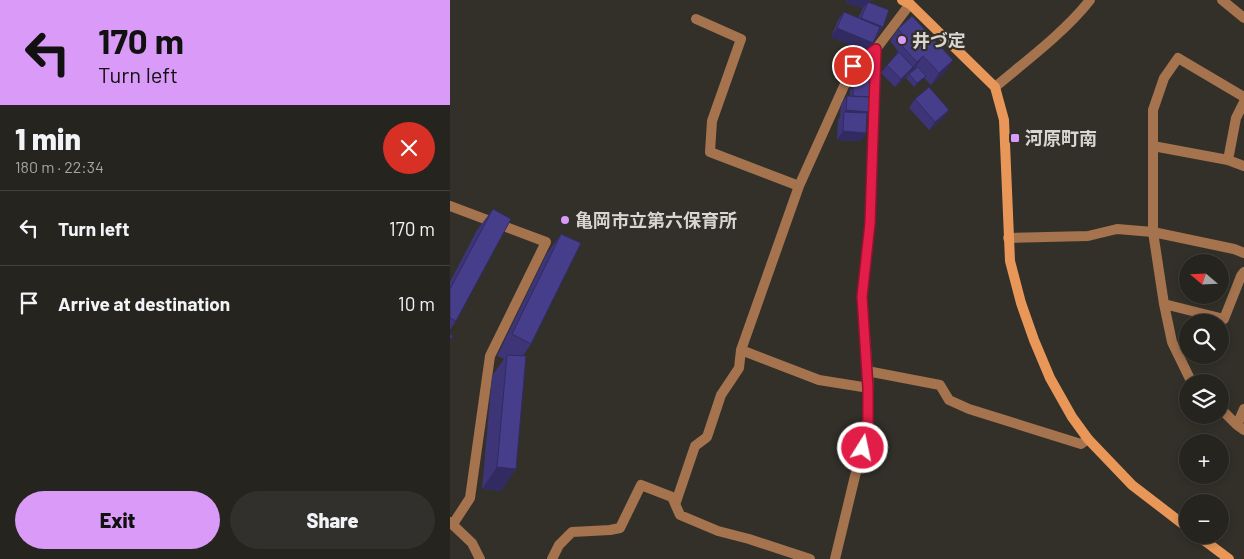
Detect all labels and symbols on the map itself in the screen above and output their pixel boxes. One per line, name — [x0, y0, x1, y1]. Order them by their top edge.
place label: 井づ定 — [912, 29, 966, 51]
marker: 井づ定 — [896, 34, 908, 46]
pin — [832, 45, 874, 87]
place label: 河原町南 — [1025, 127, 1097, 149]
marker: 河原町南 — [1009, 132, 1021, 144]
place label: 亀岡市立第六保育所 — [575, 209, 737, 231]
marker: 亀岡市立第六保育所 — [559, 214, 571, 226]
north arrow — [1179, 254, 1229, 304]
position arrow — [836, 421, 888, 473]

